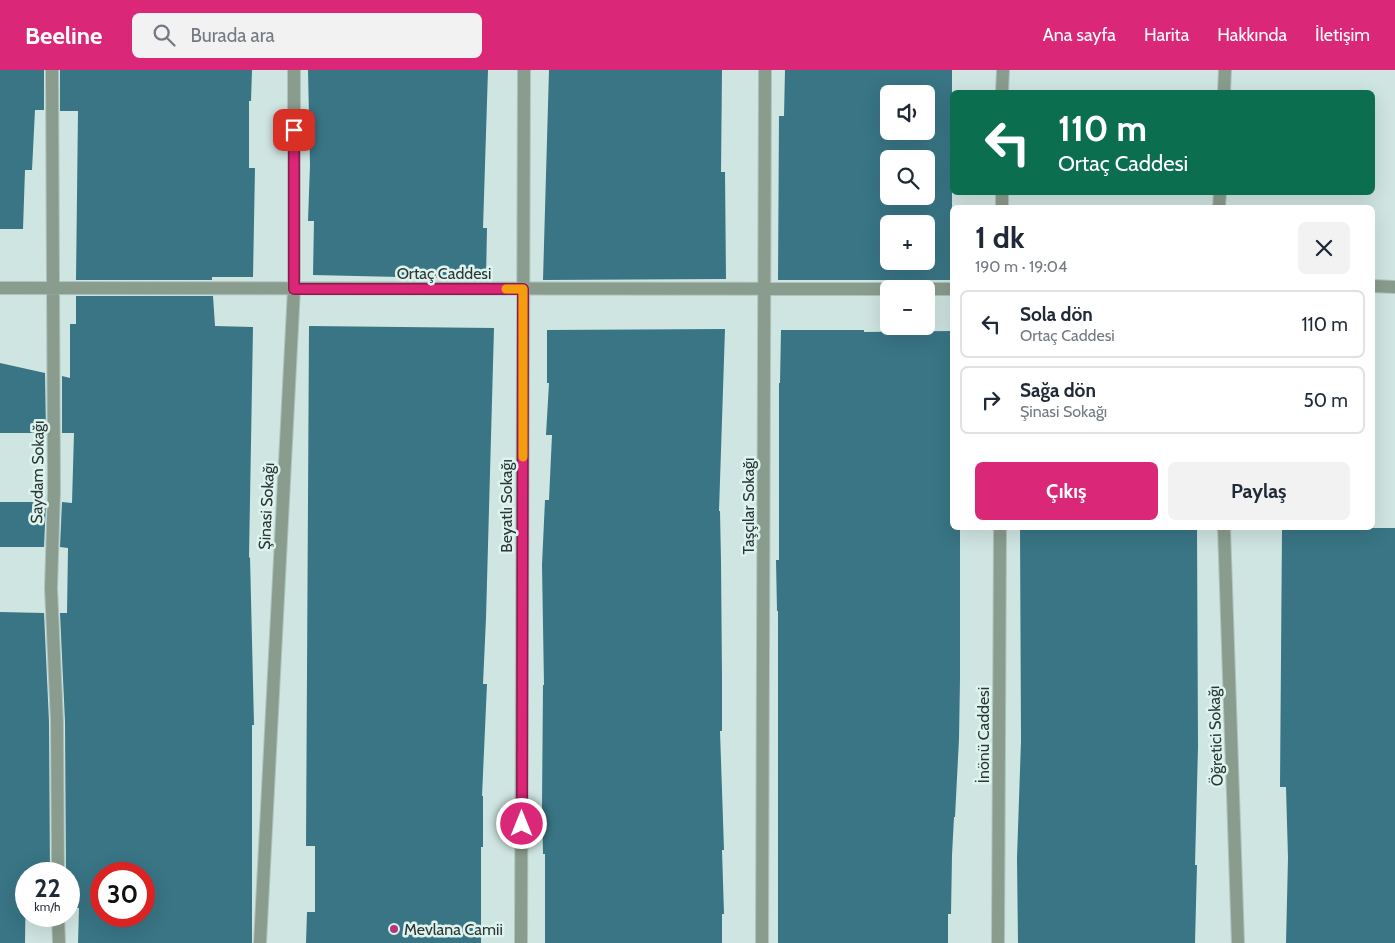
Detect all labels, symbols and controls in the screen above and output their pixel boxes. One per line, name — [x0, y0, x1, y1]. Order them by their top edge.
search box — [132, 13, 482, 58]
text: Beeline — [25, 21, 102, 50]
icon: search — [150, 21, 178, 49]
text: Burada ara — [190, 24, 275, 47]
text: Ana sayfa — [1043, 24, 1116, 46]
text: Harita — [1144, 24, 1189, 46]
text: Hakkında — [1217, 24, 1287, 46]
text: İletişim — [1315, 24, 1370, 46]
map controls — [880, 85, 935, 335]
button: sound — [880, 85, 935, 140]
text: 110 m — [1058, 107, 1147, 150]
pin — [273, 109, 315, 151]
icon: left — [975, 110, 1040, 175]
icon: arrive — [280, 116, 308, 144]
button: search — [880, 150, 935, 205]
text: Ortaç Caddesi — [1058, 150, 1188, 177]
button: + — [880, 215, 935, 270]
text: 1 dk — [975, 219, 1025, 256]
button: close — [1298, 222, 1350, 274]
text: 190 m · 19:04 — [975, 257, 1067, 276]
street label: Ortaç Caddesi — [397, 264, 491, 283]
button: − — [880, 280, 935, 335]
text: Sola dön — [1020, 303, 1093, 326]
icon: left — [977, 310, 1005, 338]
text: 110 m — [1301, 313, 1348, 336]
text: Ortaç Caddesi — [1020, 326, 1115, 345]
text: Sağa dön — [1020, 379, 1096, 402]
icon: right — [977, 386, 1005, 414]
text: 50 m — [1304, 389, 1348, 412]
text: Şinasi Sokağı — [1020, 402, 1107, 421]
street label: Saydam Sokağı — [27, 420, 48, 524]
street label: Taşçılar Sokağı — [739, 458, 758, 554]
street label: Beyatlı Sokağı — [497, 459, 516, 553]
street label: Şinasi Sokağı — [255, 462, 278, 550]
button: Çıkış — [975, 462, 1158, 520]
button: Paylaş — [1168, 462, 1350, 520]
street label: Öğretici Sokağı — [1204, 685, 1227, 787]
street label: İnönü Caddesi — [974, 687, 993, 783]
position arrow — [495, 797, 547, 849]
speed limit sign: 30 — [90, 862, 155, 927]
text: 22 — [34, 873, 61, 903]
text: km/h — [34, 899, 61, 914]
place label: Mevlana Camii — [404, 920, 503, 939]
marker: Mevlana Camii — [388, 923, 400, 935]

